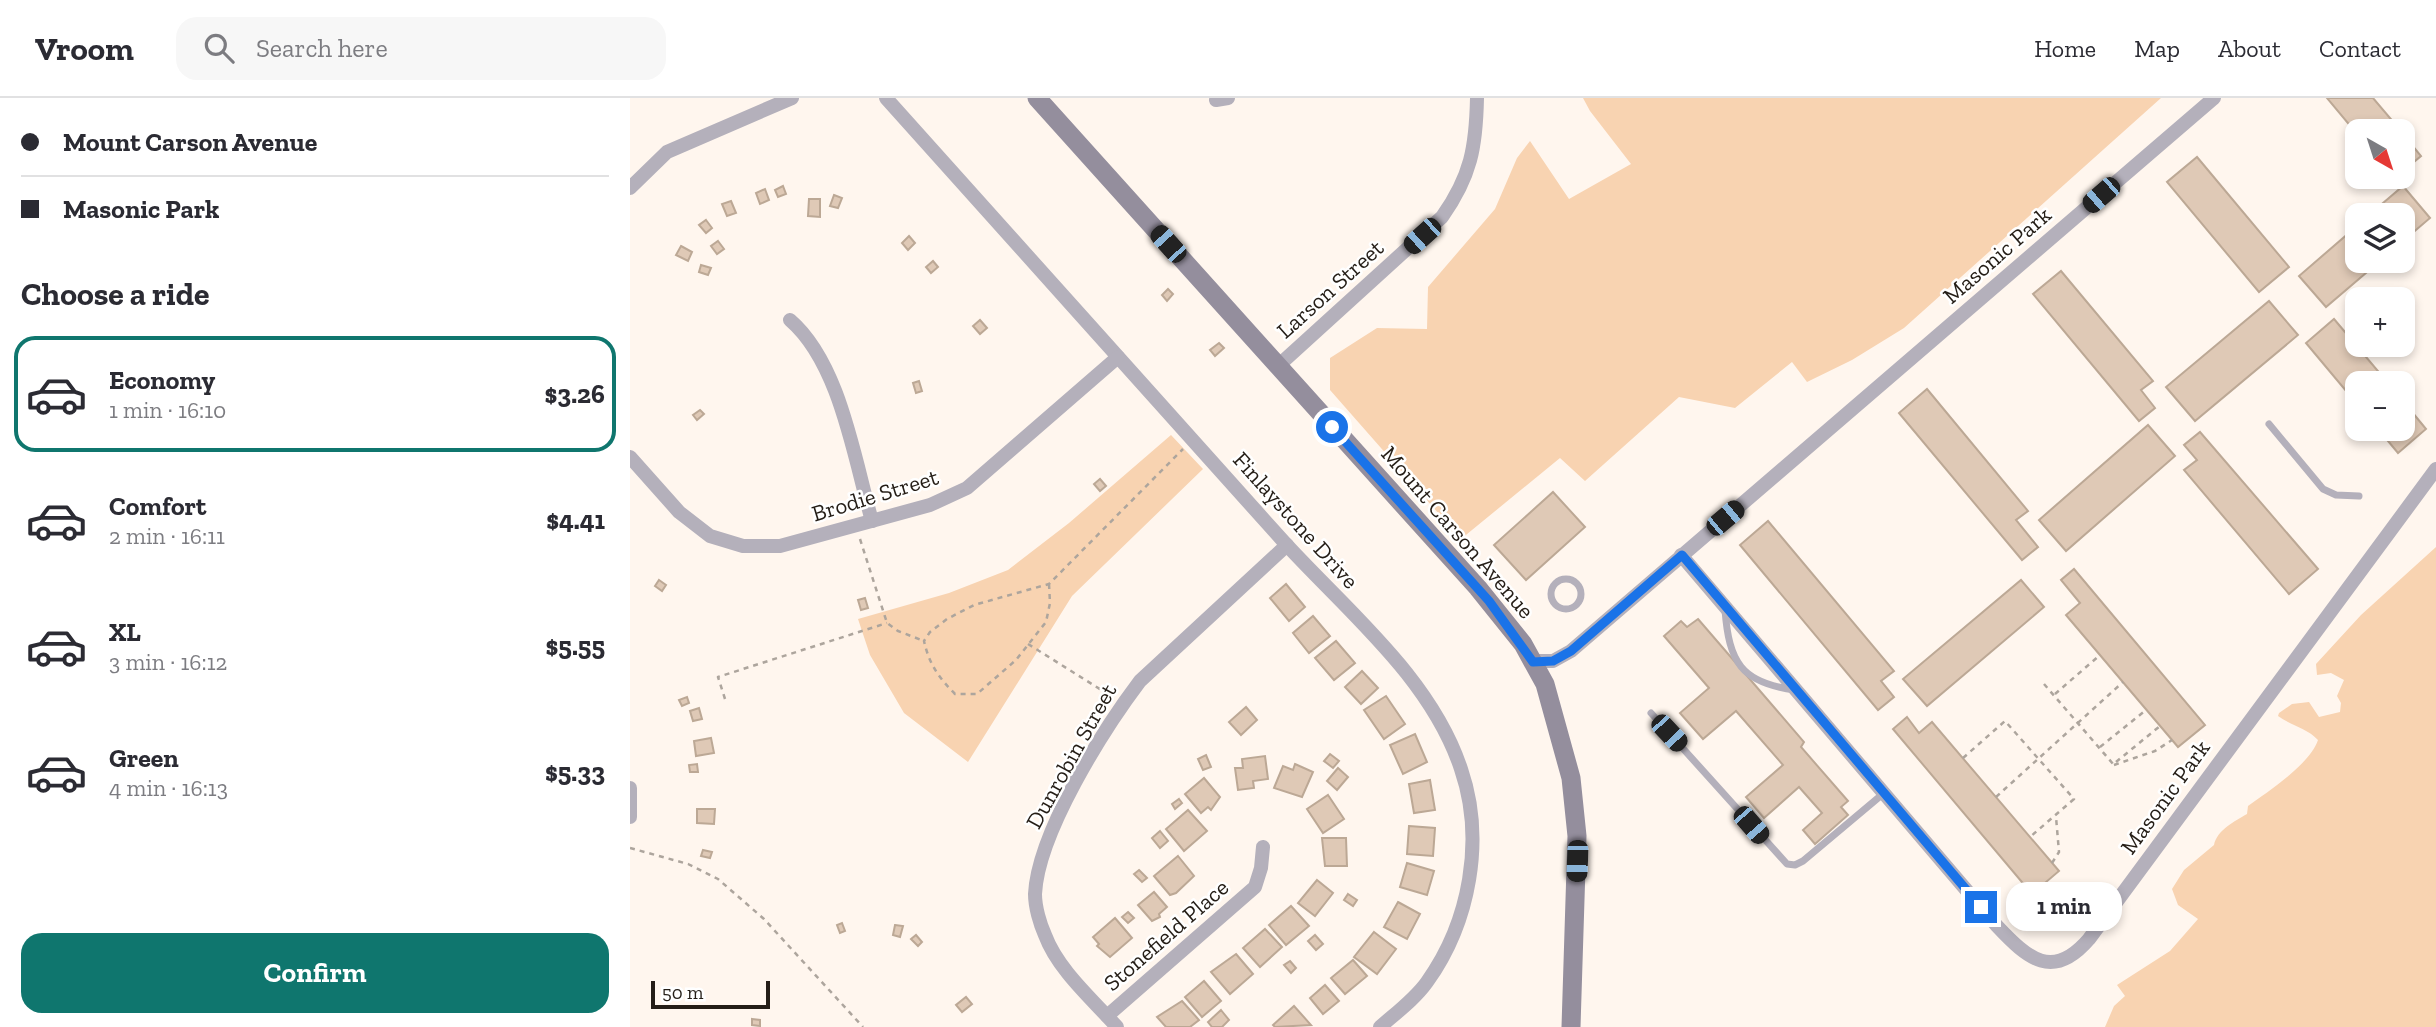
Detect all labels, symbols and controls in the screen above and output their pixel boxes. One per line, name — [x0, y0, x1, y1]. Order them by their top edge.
search box — [176, 17, 666, 80]
text: Vroom — [35, 29, 134, 68]
icon: search — [200, 29, 238, 67]
text: Search here — [256, 32, 388, 64]
text: Home — [2034, 34, 2096, 63]
text: Map — [2134, 34, 2180, 63]
text: About — [2218, 34, 2281, 63]
text: Contact — [2319, 34, 2401, 63]
north arrow — [2345, 119, 2415, 189]
map controls — [2345, 119, 2415, 441]
text: Mount Carson Avenue — [63, 126, 317, 158]
car — [2079, 173, 2124, 217]
text: Masonic Park — [63, 193, 219, 225]
street label: Masonic Park — [1937, 200, 2057, 310]
button: layers — [2345, 203, 2415, 273]
car — [1400, 214, 1445, 258]
car — [1147, 221, 1190, 267]
street label: Larson Street — [1271, 233, 1390, 344]
text: Choose a ride — [21, 275, 209, 313]
button: + — [2345, 287, 2415, 357]
icon: car — [25, 363, 88, 426]
text: Economy — [109, 364, 215, 396]
button: − — [2345, 371, 2415, 441]
text: $3.26 — [545, 378, 605, 410]
text: 1 min · 16:10 — [109, 396, 226, 424]
route start — [1316, 411, 1348, 443]
street label: Mount Carson Avenue — [1375, 440, 1541, 624]
street label: Finlaystone Drive — [1227, 446, 1365, 594]
street label: Brodie Street — [808, 462, 942, 528]
icon: car — [25, 489, 88, 552]
text: Comfort — [109, 490, 206, 522]
car — [1703, 496, 1748, 540]
text: $4.41 — [546, 504, 605, 536]
text: 2 min · 16:11 — [109, 522, 225, 550]
icon: car — [25, 615, 88, 678]
text: XL — [109, 616, 141, 648]
text: $5.55 — [546, 630, 605, 662]
text: 3 min · 16:12 — [109, 648, 227, 676]
street label: Dunrobin Street — [1020, 678, 1123, 833]
car — [1647, 710, 1692, 756]
street label: Masonic Park — [2114, 734, 2216, 860]
icon: car — [25, 741, 88, 804]
text: Green — [109, 742, 179, 774]
text: $5.33 — [545, 756, 605, 788]
text: 4 min · 16:13 — [109, 774, 228, 802]
car — [1730, 802, 1773, 848]
car — [1566, 840, 1589, 882]
street label: Stonefield Place — [1098, 873, 1234, 997]
callout: 1 min — [2006, 882, 2121, 932]
route end — [1965, 891, 1997, 923]
text: 1 min — [2037, 892, 2091, 920]
button: Confirm — [21, 933, 609, 1013]
scale bar — [651, 978, 770, 1010]
text: 50 m — [662, 981, 703, 1004]

